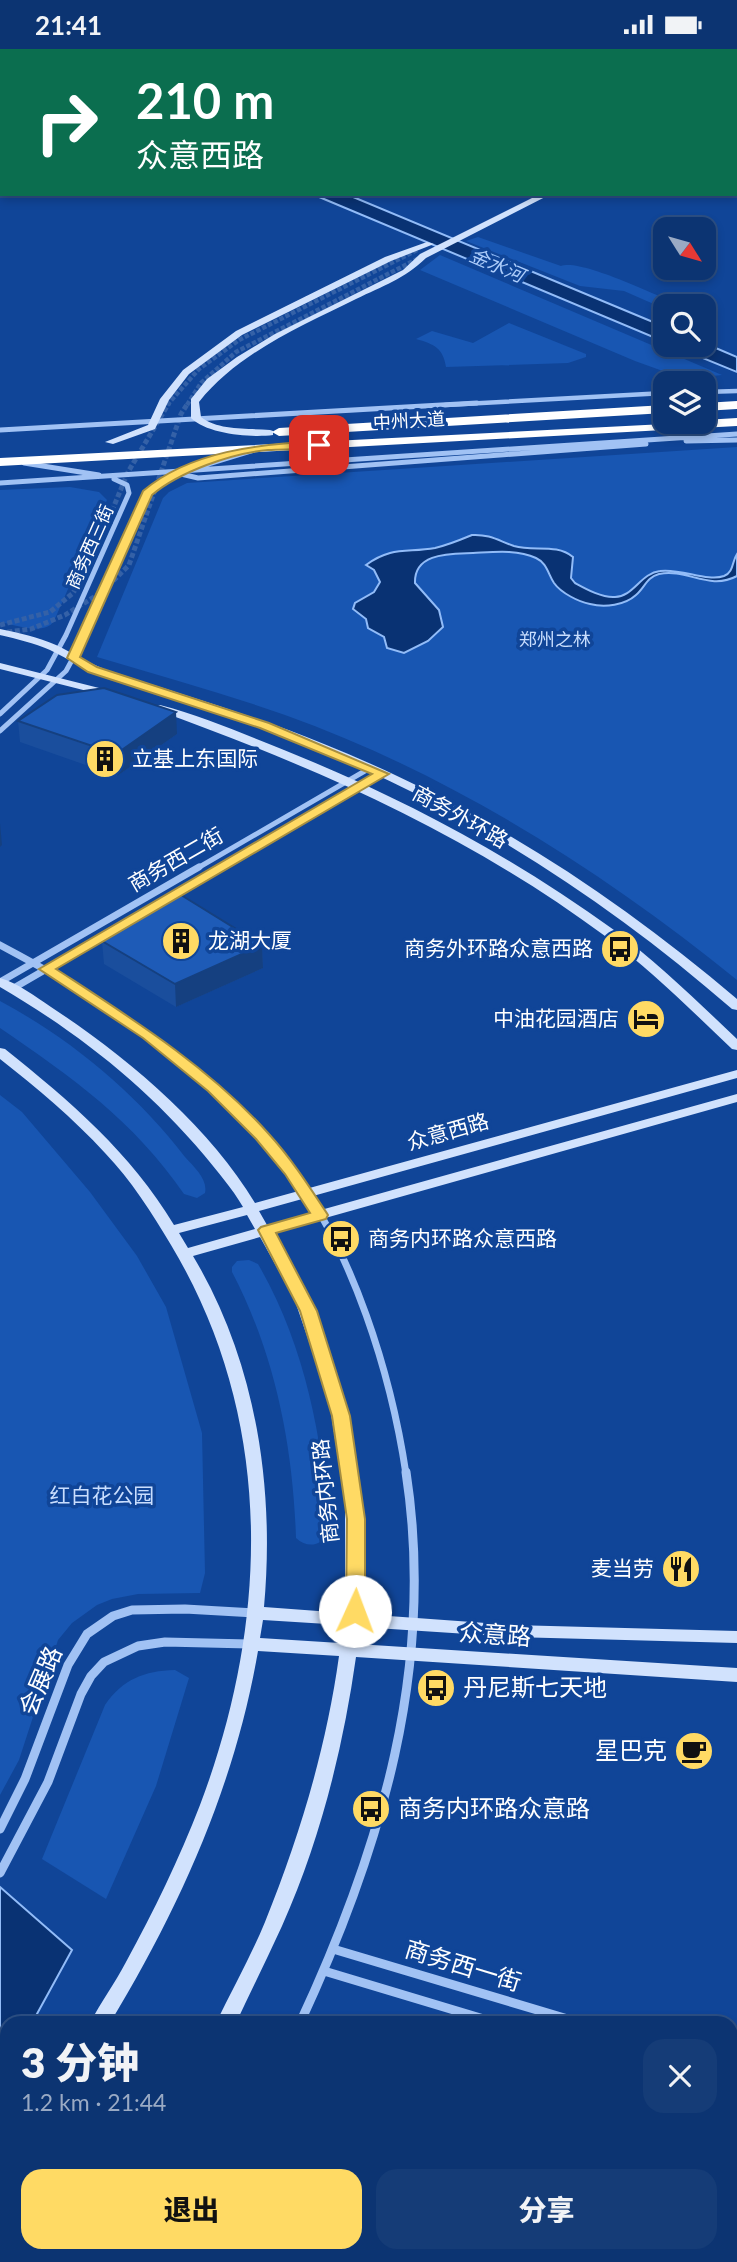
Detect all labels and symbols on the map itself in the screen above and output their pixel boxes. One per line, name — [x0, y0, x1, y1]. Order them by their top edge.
north arrow — [653, 217, 716, 280]
water label: 金水河 — [466, 243, 532, 288]
street label: 中州大道 — [372, 407, 445, 433]
pin — [289, 415, 349, 475]
street label: 商务西三街 — [61, 501, 117, 592]
park label: 郑州之林 — [519, 628, 591, 650]
building icon: 立基上东国际 — [84, 738, 126, 780]
place label: 立基上东国际 — [132, 745, 258, 770]
street label: 商务外环路 — [409, 779, 513, 852]
street label: 商务西二街 — [124, 822, 227, 896]
building icon: 龙湖大厦 — [160, 920, 202, 962]
place label: 龙湖大厦 — [208, 927, 292, 952]
bus stop icon: 商务外环路众意西路 — [599, 928, 641, 970]
place label: 商务外环路众意西路 — [404, 935, 593, 960]
hotel icon: 中油花园酒店 — [625, 998, 667, 1040]
place label: 中油花园酒店 — [493, 1005, 619, 1030]
street label: 众意西路 — [404, 1107, 491, 1154]
bus stop icon: 商务内环路众意西路 — [320, 1218, 362, 1260]
place label: 商务内环路众意西路 — [368, 1225, 557, 1250]
street label: 商务内环路 — [307, 1438, 342, 1545]
park label: 红白花公园 — [50, 1482, 155, 1507]
restaurant icon: 麦当劳 — [660, 1548, 702, 1590]
place label: 麦当劳 — [591, 1555, 654, 1580]
position arrow — [318, 1574, 392, 1648]
street label: 众意路 — [458, 1617, 532, 1650]
street label: 会展路 — [12, 1642, 67, 1719]
bus stop icon: 丹尼斯七天地 — [415, 1667, 457, 1709]
place label: 丹尼斯七天地 — [463, 1672, 607, 1701]
cafe icon: 星巴克 — [673, 1730, 715, 1772]
place label: 星巴克 — [595, 1735, 667, 1764]
bus stop icon: 商务内环路众意路 — [350, 1788, 392, 1830]
place label: 商务内环路众意路 — [398, 1793, 590, 1822]
street label: 商务西一街 — [402, 1933, 525, 1996]

